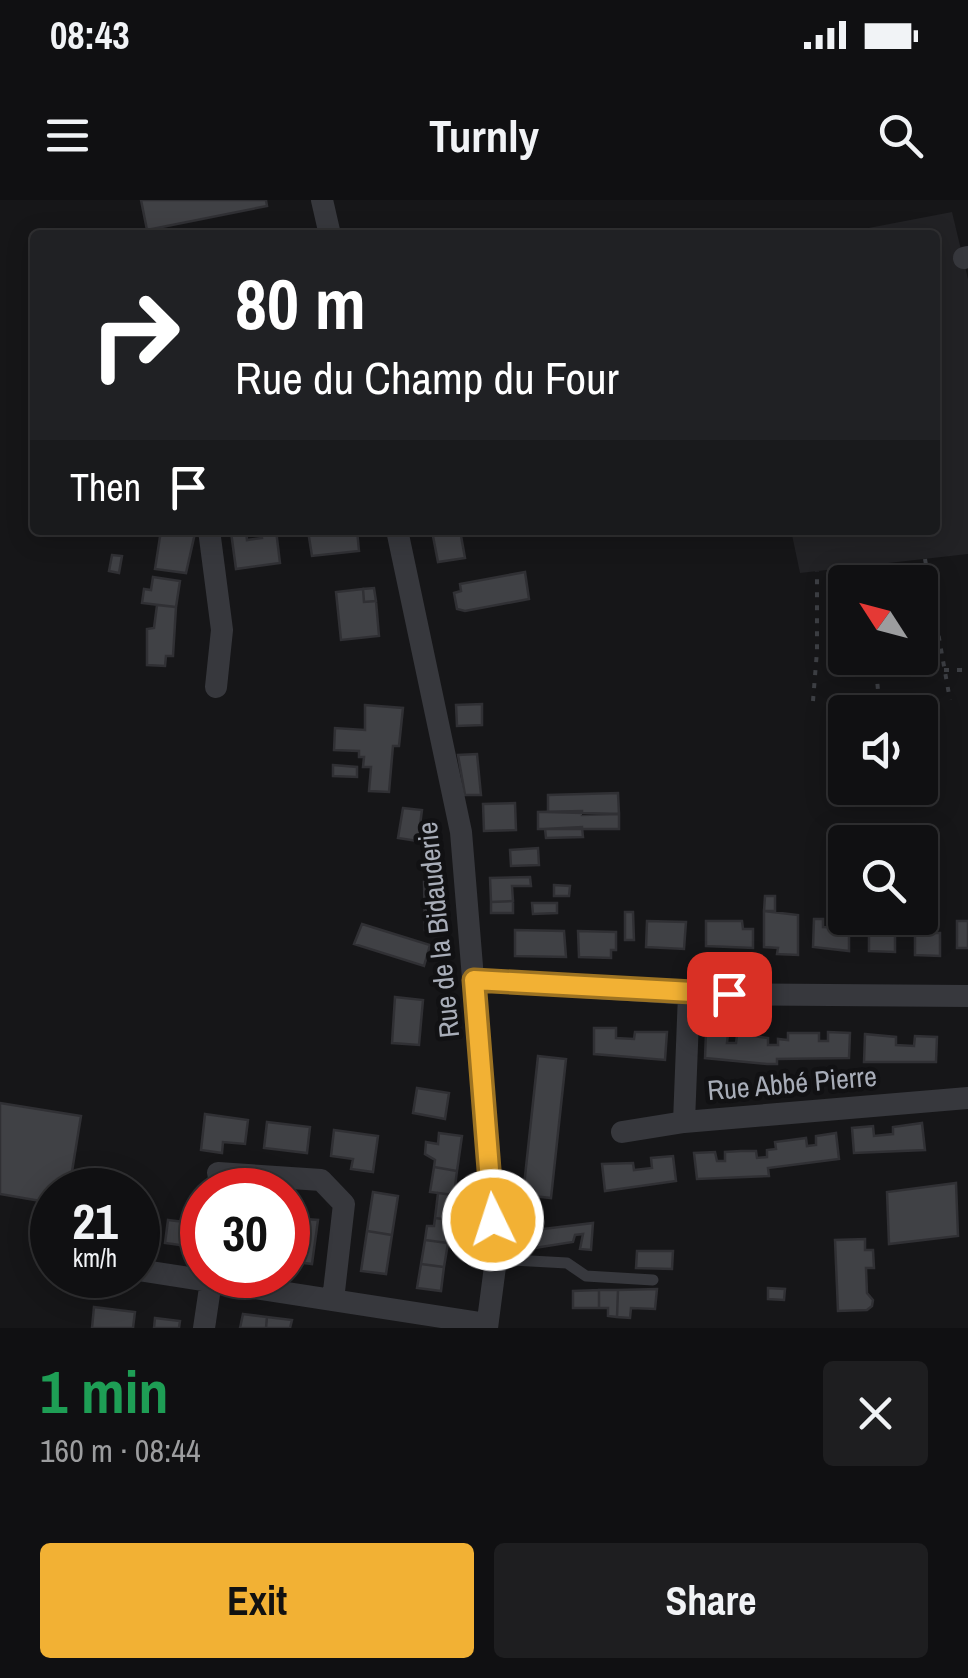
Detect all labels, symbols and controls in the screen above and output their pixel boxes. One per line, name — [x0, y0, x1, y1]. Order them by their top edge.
text: 08:43 — [50, 10, 130, 61]
text: Turnly — [429, 105, 539, 166]
icon: menu — [40, 108, 95, 163]
icon: search — [873, 108, 928, 163]
text: 80 m — [235, 257, 366, 351]
icon: right — [70, 270, 200, 400]
text: Rue du Champ du Four — [235, 347, 619, 408]
icon: arrive — [161, 460, 216, 515]
text: Then — [70, 462, 141, 513]
north arrow — [828, 565, 938, 675]
map controls — [828, 565, 938, 935]
button: sound — [828, 695, 938, 805]
street label: Rue de la Bidauderie — [408, 820, 468, 1040]
button: search — [828, 825, 938, 935]
pin — [687, 952, 772, 1037]
icon: arrive — [702, 967, 757, 1022]
street label: Rue Abbé Pierre — [706, 1057, 878, 1109]
speed limit sign: 30 — [180, 1168, 310, 1298]
position arrow — [441, 1168, 545, 1272]
text: 21 — [72, 1187, 118, 1255]
text: km/h — [73, 1241, 117, 1275]
text: 1 min — [40, 1351, 169, 1432]
button: close — [823, 1361, 928, 1466]
text: 160 m · 08:44 — [40, 1429, 200, 1472]
button: Exit — [40, 1543, 474, 1658]
button: Share — [494, 1543, 928, 1658]

